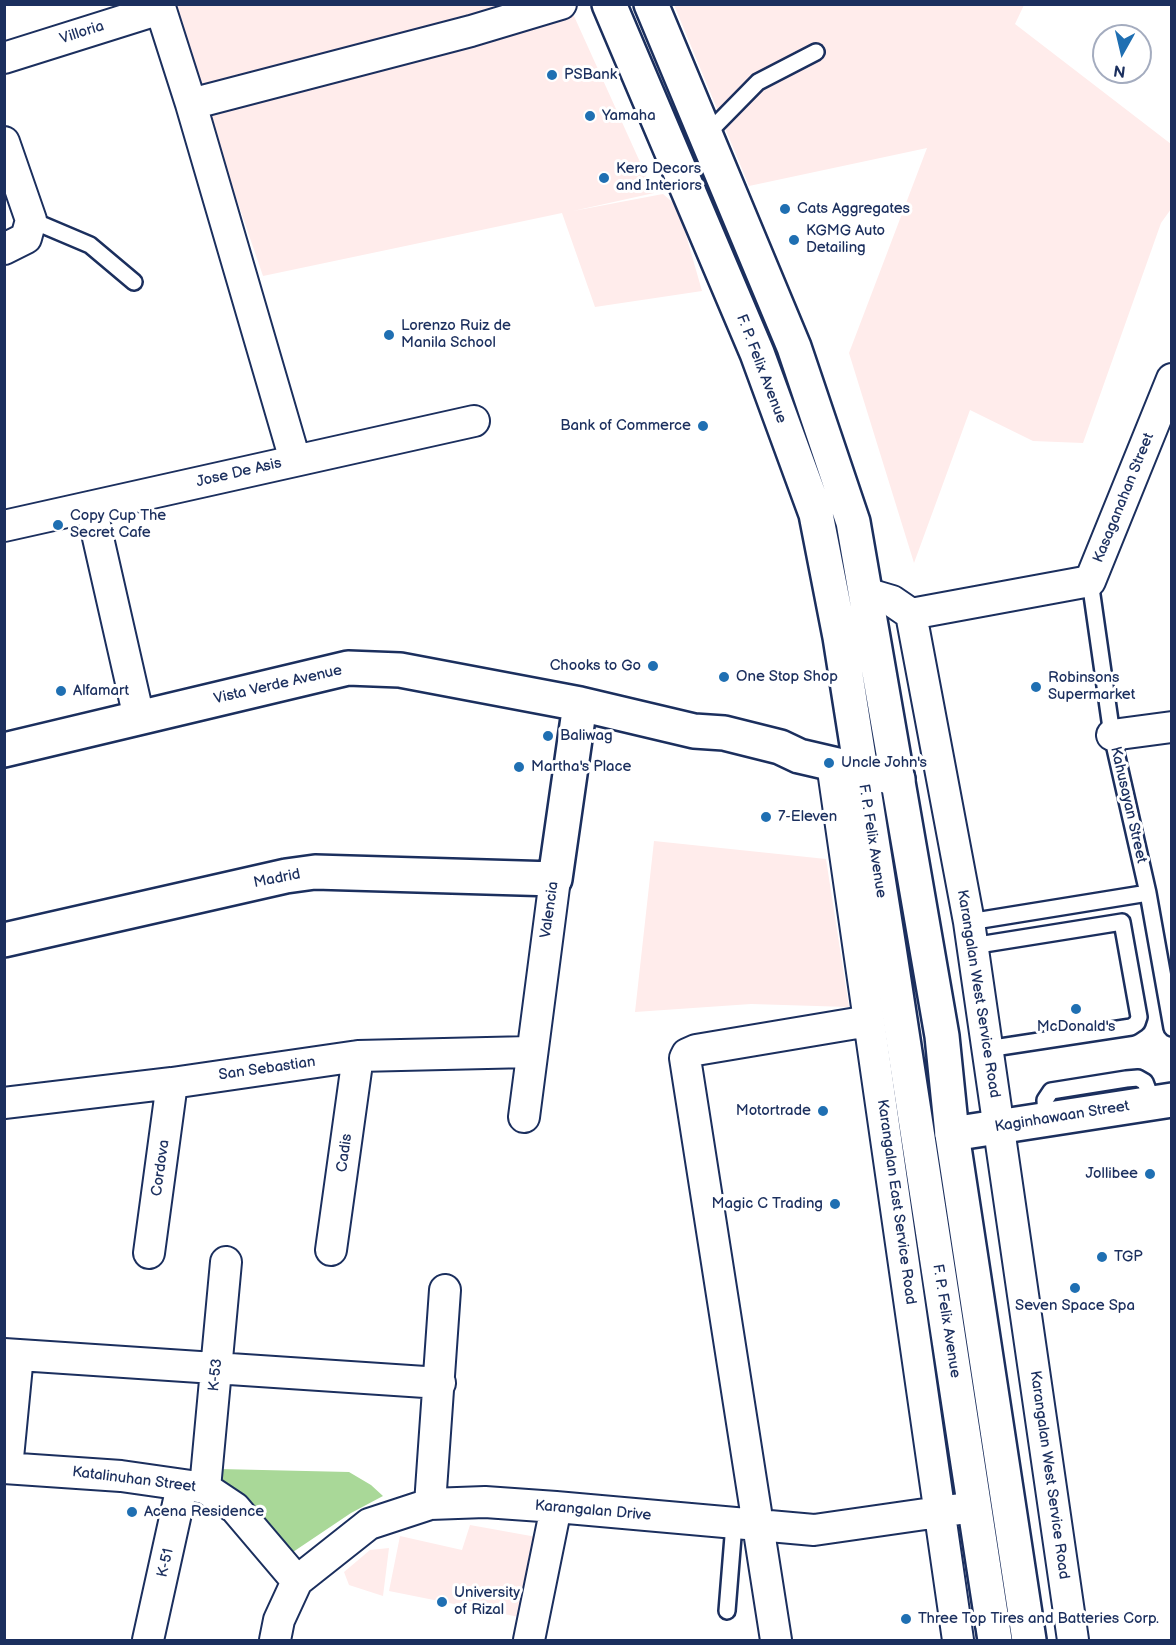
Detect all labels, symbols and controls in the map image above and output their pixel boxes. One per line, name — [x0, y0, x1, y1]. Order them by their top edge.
street label: Villoria — [58, 17, 106, 49]
north arrow — [1092, 24, 1152, 84]
text: N — [1112, 60, 1127, 81]
place label: PSBank — [564, 66, 617, 84]
marker: PSBank — [545, 68, 559, 82]
place label: Yamaha — [602, 107, 656, 125]
marker: Yamaha — [583, 109, 597, 123]
place label: Kero Decors and Interiors — [616, 160, 702, 195]
marker: Kero Decors and Interiors — [597, 171, 611, 185]
place label: Cats Aggregates — [797, 200, 910, 218]
marker: Cats Aggregates — [778, 202, 792, 216]
place label: KGMG Auto Detailing — [806, 222, 885, 257]
marker: KGMG Auto Detailing — [787, 233, 801, 247]
street label: F. P. Felix Avenue — [732, 312, 790, 426]
place label: Lorenzo Ruiz de Manila School — [401, 317, 511, 352]
marker: Lorenzo Ruiz de Manila School — [382, 328, 396, 342]
place label: Bank of Commerce — [560, 417, 691, 435]
marker: Bank of Commerce — [696, 419, 710, 433]
street label: Kasaganahan Street — [1090, 430, 1158, 566]
street label: Jose De Asis — [195, 454, 283, 492]
place label: Copy Cup The Secret Cafe — [70, 507, 166, 542]
marker: Copy Cup The Secret Cafe — [51, 518, 65, 532]
place label: Chooks to Go — [550, 657, 641, 675]
marker: Chooks to Go — [646, 659, 660, 673]
street label: Vista Verde Avenue — [212, 662, 344, 708]
place label: One Stop Shop — [736, 668, 838, 686]
place label: Robinsons Supermarket — [1048, 669, 1135, 704]
marker: One Stop Shop — [717, 670, 731, 684]
marker: Robinsons Supermarket — [1029, 680, 1043, 694]
place label: Alfamart — [73, 682, 129, 700]
marker: Alfamart — [54, 684, 68, 698]
place label: Baliwag — [560, 727, 613, 745]
marker: Baliwag — [541, 729, 555, 743]
street label: Kahusayan Street — [1106, 745, 1150, 865]
place label: Uncle John's — [841, 754, 927, 772]
marker: Uncle John's — [822, 756, 836, 770]
place label: Martha's Place — [531, 758, 631, 776]
marker: Martha's Place — [512, 760, 526, 774]
street label: F. P. Felix Avenue — [854, 783, 890, 899]
place label: 7-Eleven — [778, 808, 837, 826]
marker: 7-Eleven — [759, 810, 773, 824]
street label: Madrid — [252, 866, 302, 892]
street label: Valencia — [537, 880, 563, 940]
street label: Karangalan West Service Road — [953, 889, 1003, 1099]
marker: McDonald's — [1069, 1002, 1083, 1016]
place label: McDonald's — [1037, 1018, 1115, 1036]
street label: San Sebastian — [217, 1053, 317, 1085]
street label: Kaginhawaan Street — [993, 1097, 1131, 1137]
street label: Karangalan East Service Road — [873, 1098, 919, 1306]
place label: Motortrade — [736, 1102, 811, 1120]
marker: Motortrade — [816, 1104, 830, 1118]
street label: Cadis — [333, 1133, 357, 1173]
street label: Cordova — [148, 1139, 174, 1197]
place label: Jollibee — [1086, 1165, 1138, 1183]
marker: Jollibee — [1143, 1167, 1157, 1181]
place label: Magic C Trading — [712, 1195, 823, 1213]
marker: Magic C Trading — [828, 1197, 842, 1211]
place label: TGP — [1114, 1248, 1143, 1266]
marker: TGP — [1095, 1250, 1109, 1264]
street label: F. P. Felix Avenue — [928, 1263, 964, 1379]
marker: Seven Space Spa — [1068, 1281, 1082, 1295]
place label: Seven Space Spa — [1015, 1297, 1135, 1315]
street label: K-53 — [205, 1358, 227, 1392]
street label: Karangalan West Service Road — [1025, 1369, 1073, 1581]
street label: Katalinuhan Street — [71, 1463, 197, 1497]
street label: Karangalan Drive — [534, 1497, 652, 1525]
place label: Acena Residence — [144, 1503, 264, 1521]
marker: Acena Residence — [125, 1505, 139, 1519]
street label: K-51 — [154, 1547, 178, 1579]
place label: University of Rizal — [454, 1584, 520, 1619]
marker: University of Rizal — [435, 1595, 449, 1609]
place label: Three Top Tires and Batteries Corp. — [918, 1610, 1159, 1628]
marker: Three Top Tires and Batteries Corp. — [899, 1612, 913, 1626]

